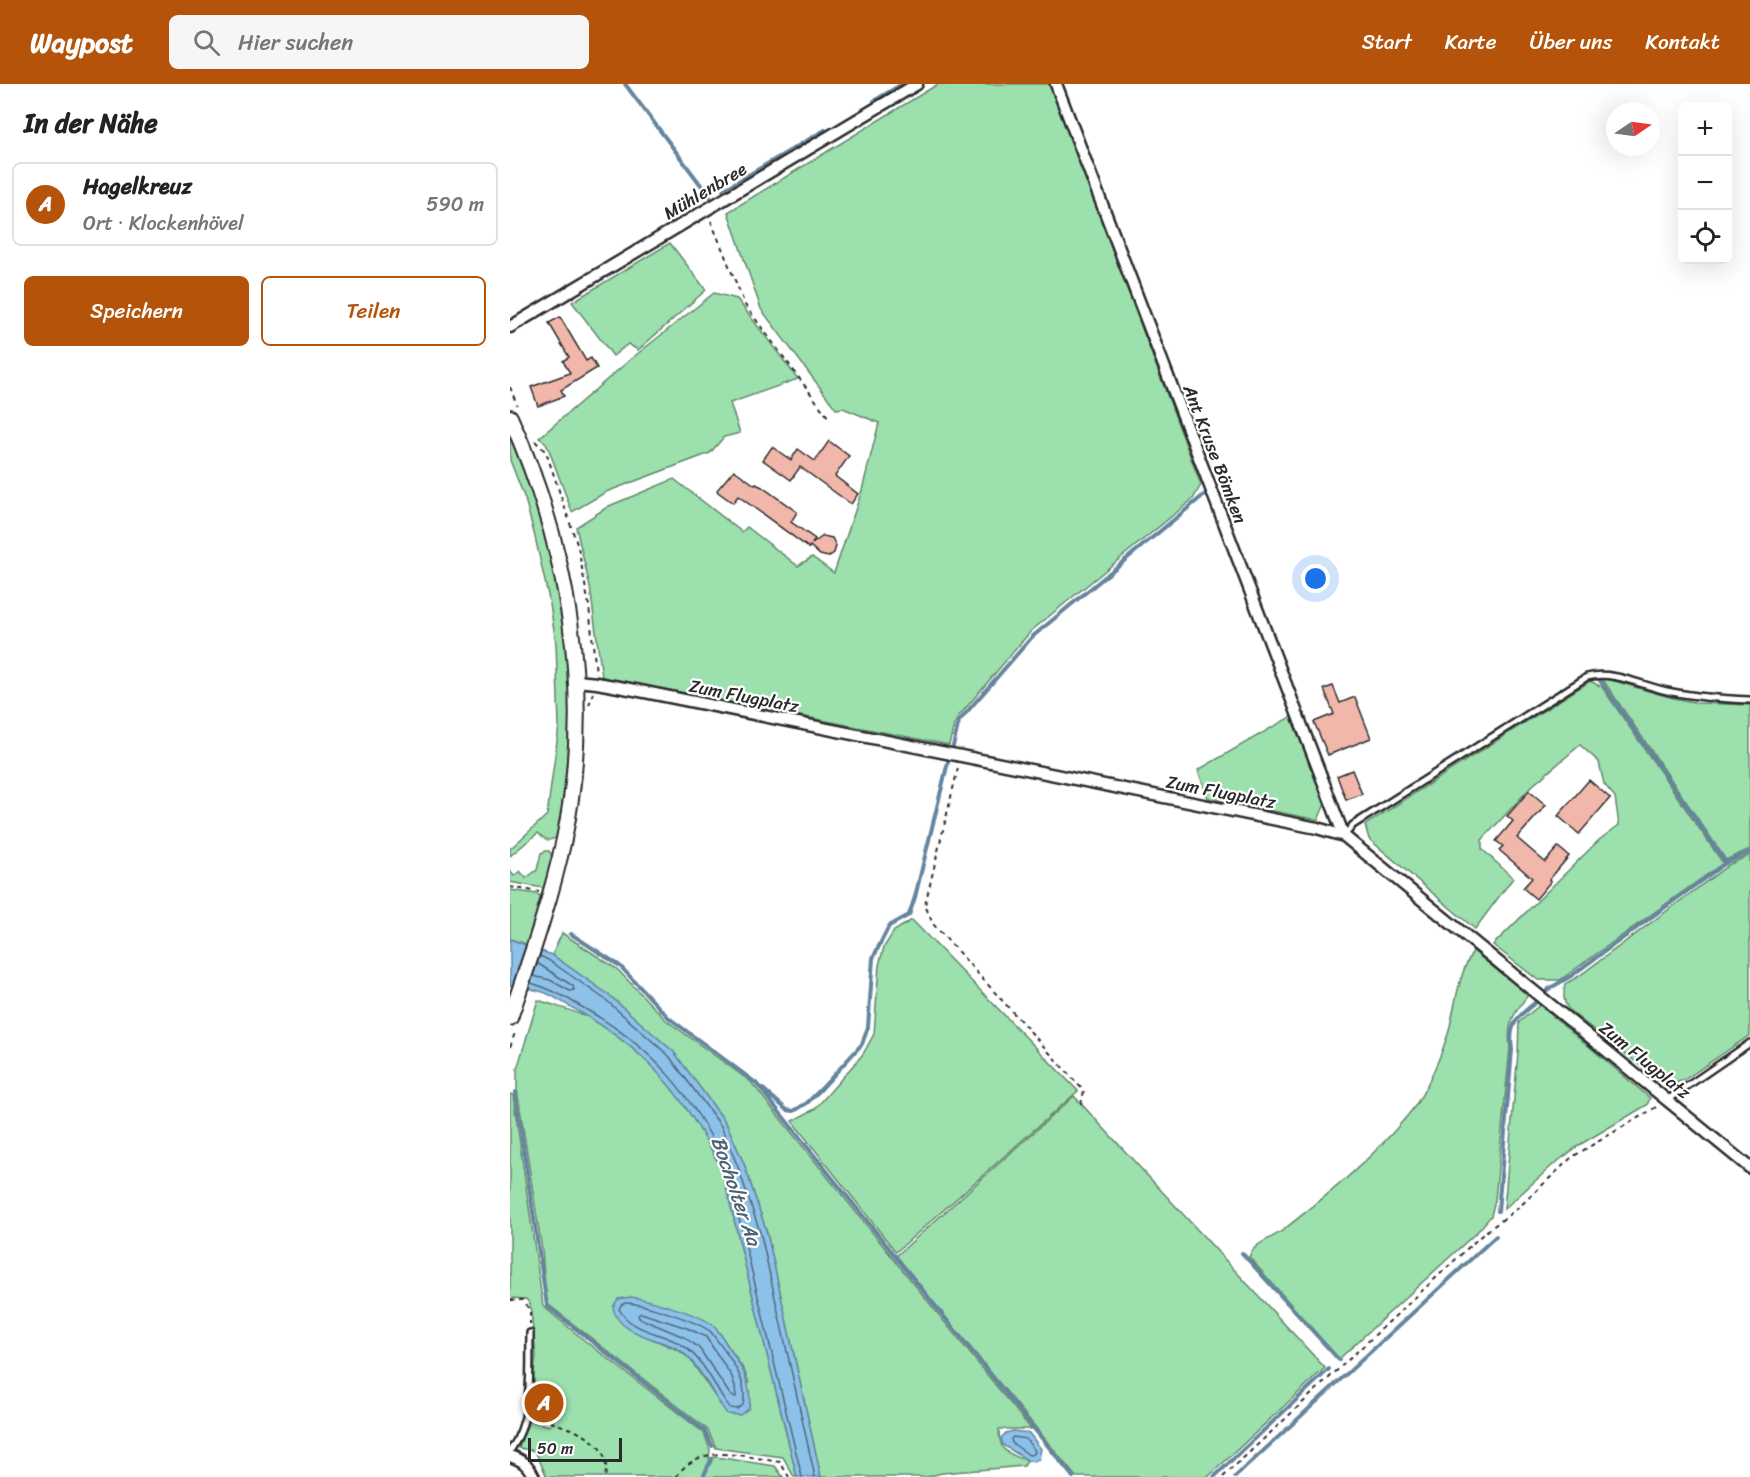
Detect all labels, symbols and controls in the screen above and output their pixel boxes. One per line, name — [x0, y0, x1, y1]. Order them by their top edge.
search box — [169, 15, 589, 69]
text: Waypost — [30, 18, 133, 67]
text: Hier suchen — [238, 23, 353, 62]
text: Start — [1362, 23, 1412, 61]
text: Karte — [1445, 23, 1497, 61]
text: Über uns — [1530, 23, 1612, 61]
text: Kontakt — [1645, 23, 1720, 61]
icon: search — [190, 26, 223, 59]
text: In der Nähe — [24, 100, 158, 146]
north arrow — [1606, 102, 1660, 156]
map controls — [1678, 102, 1732, 264]
button: + — [1678, 102, 1732, 156]
street label: Mühlenbree — [657, 153, 753, 229]
button: − — [1678, 156, 1732, 210]
text: Hagelkreuz — [83, 167, 192, 206]
text: A — [39, 187, 52, 222]
text: 590 m — [426, 187, 484, 222]
text: Ort · Klockenhövel — [83, 206, 244, 241]
button: locate — [1678, 210, 1732, 264]
button: Speichern — [24, 276, 249, 346]
button: Teilen — [261, 276, 486, 346]
street label: Ant Kruse Bömken — [1173, 379, 1256, 528]
your location — [1301, 564, 1330, 593]
street label: Zum Flugplatz — [686, 670, 802, 722]
street label: Zum Flugplatz — [1163, 766, 1279, 818]
street label: Zum Flugplatz — [1592, 1013, 1699, 1108]
water label: Bocholter Aa — [701, 1131, 772, 1252]
pin: A — [525, 1380, 564, 1426]
text: 50 m — [537, 1434, 573, 1463]
scale bar — [528, 1435, 622, 1462]

